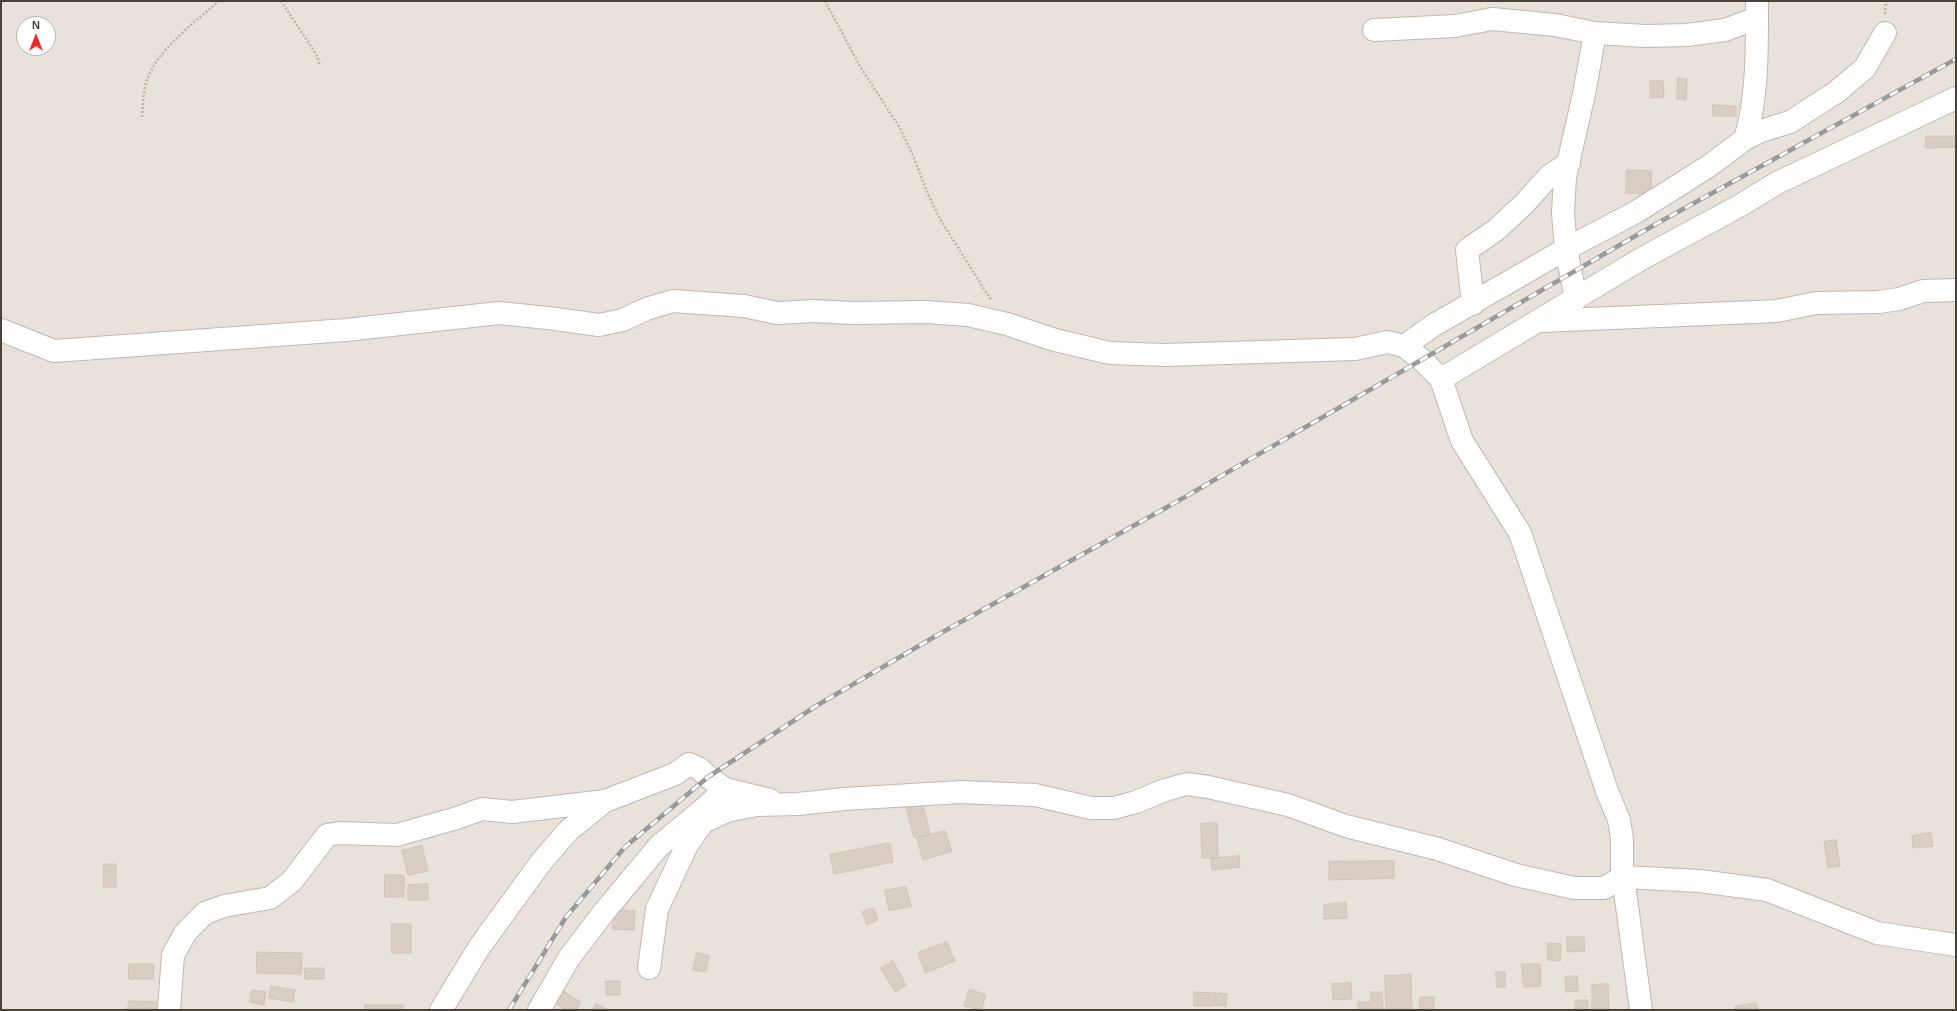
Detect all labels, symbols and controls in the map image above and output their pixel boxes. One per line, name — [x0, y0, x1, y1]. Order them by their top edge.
north arrow — [16, 16, 56, 56]
text: N — [32, 19, 40, 31]

